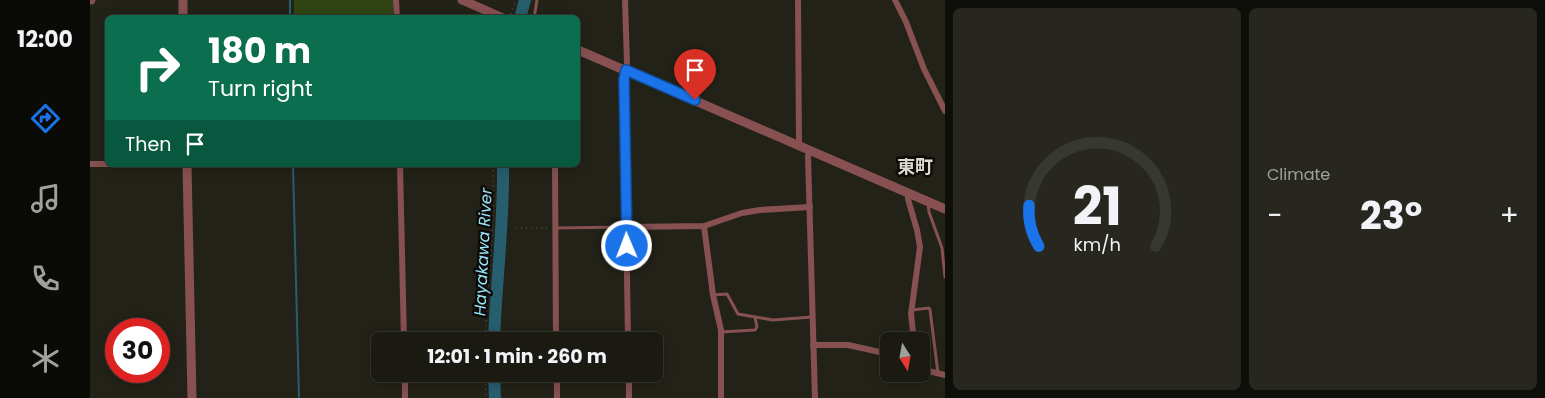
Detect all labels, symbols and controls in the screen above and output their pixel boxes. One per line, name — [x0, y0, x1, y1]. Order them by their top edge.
text: 12:00 — [17, 24, 73, 55]
text: 180 m — [208, 26, 311, 75]
icon: right — [125, 35, 190, 100]
pin — [674, 49, 716, 100]
icon: arrive — [681, 56, 709, 84]
text: Turn right — [208, 73, 313, 104]
icon: directions — [28, 101, 63, 136]
icon: arrive — [181, 130, 209, 158]
text: Then — [125, 131, 171, 158]
district label: 東町 — [897, 154, 933, 179]
text: Climate — [1267, 163, 1330, 186]
text: 21 — [1072, 170, 1122, 243]
icon: music — [28, 181, 63, 216]
water label: Hayakawa River — [468, 186, 498, 317]
text: 23° — [1360, 189, 1422, 242]
text: − — [1267, 196, 1282, 235]
text: + — [1500, 196, 1519, 235]
position arrow — [600, 219, 652, 271]
text: km/h — [1073, 232, 1121, 257]
icon: phone — [28, 261, 63, 296]
speed limit sign: 30 — [105, 318, 170, 383]
north arrow — [880, 332, 930, 382]
map controls — [880, 332, 930, 382]
icon: climate — [28, 341, 63, 376]
text: 12:01 · 1 min · 260 m — [427, 343, 607, 370]

